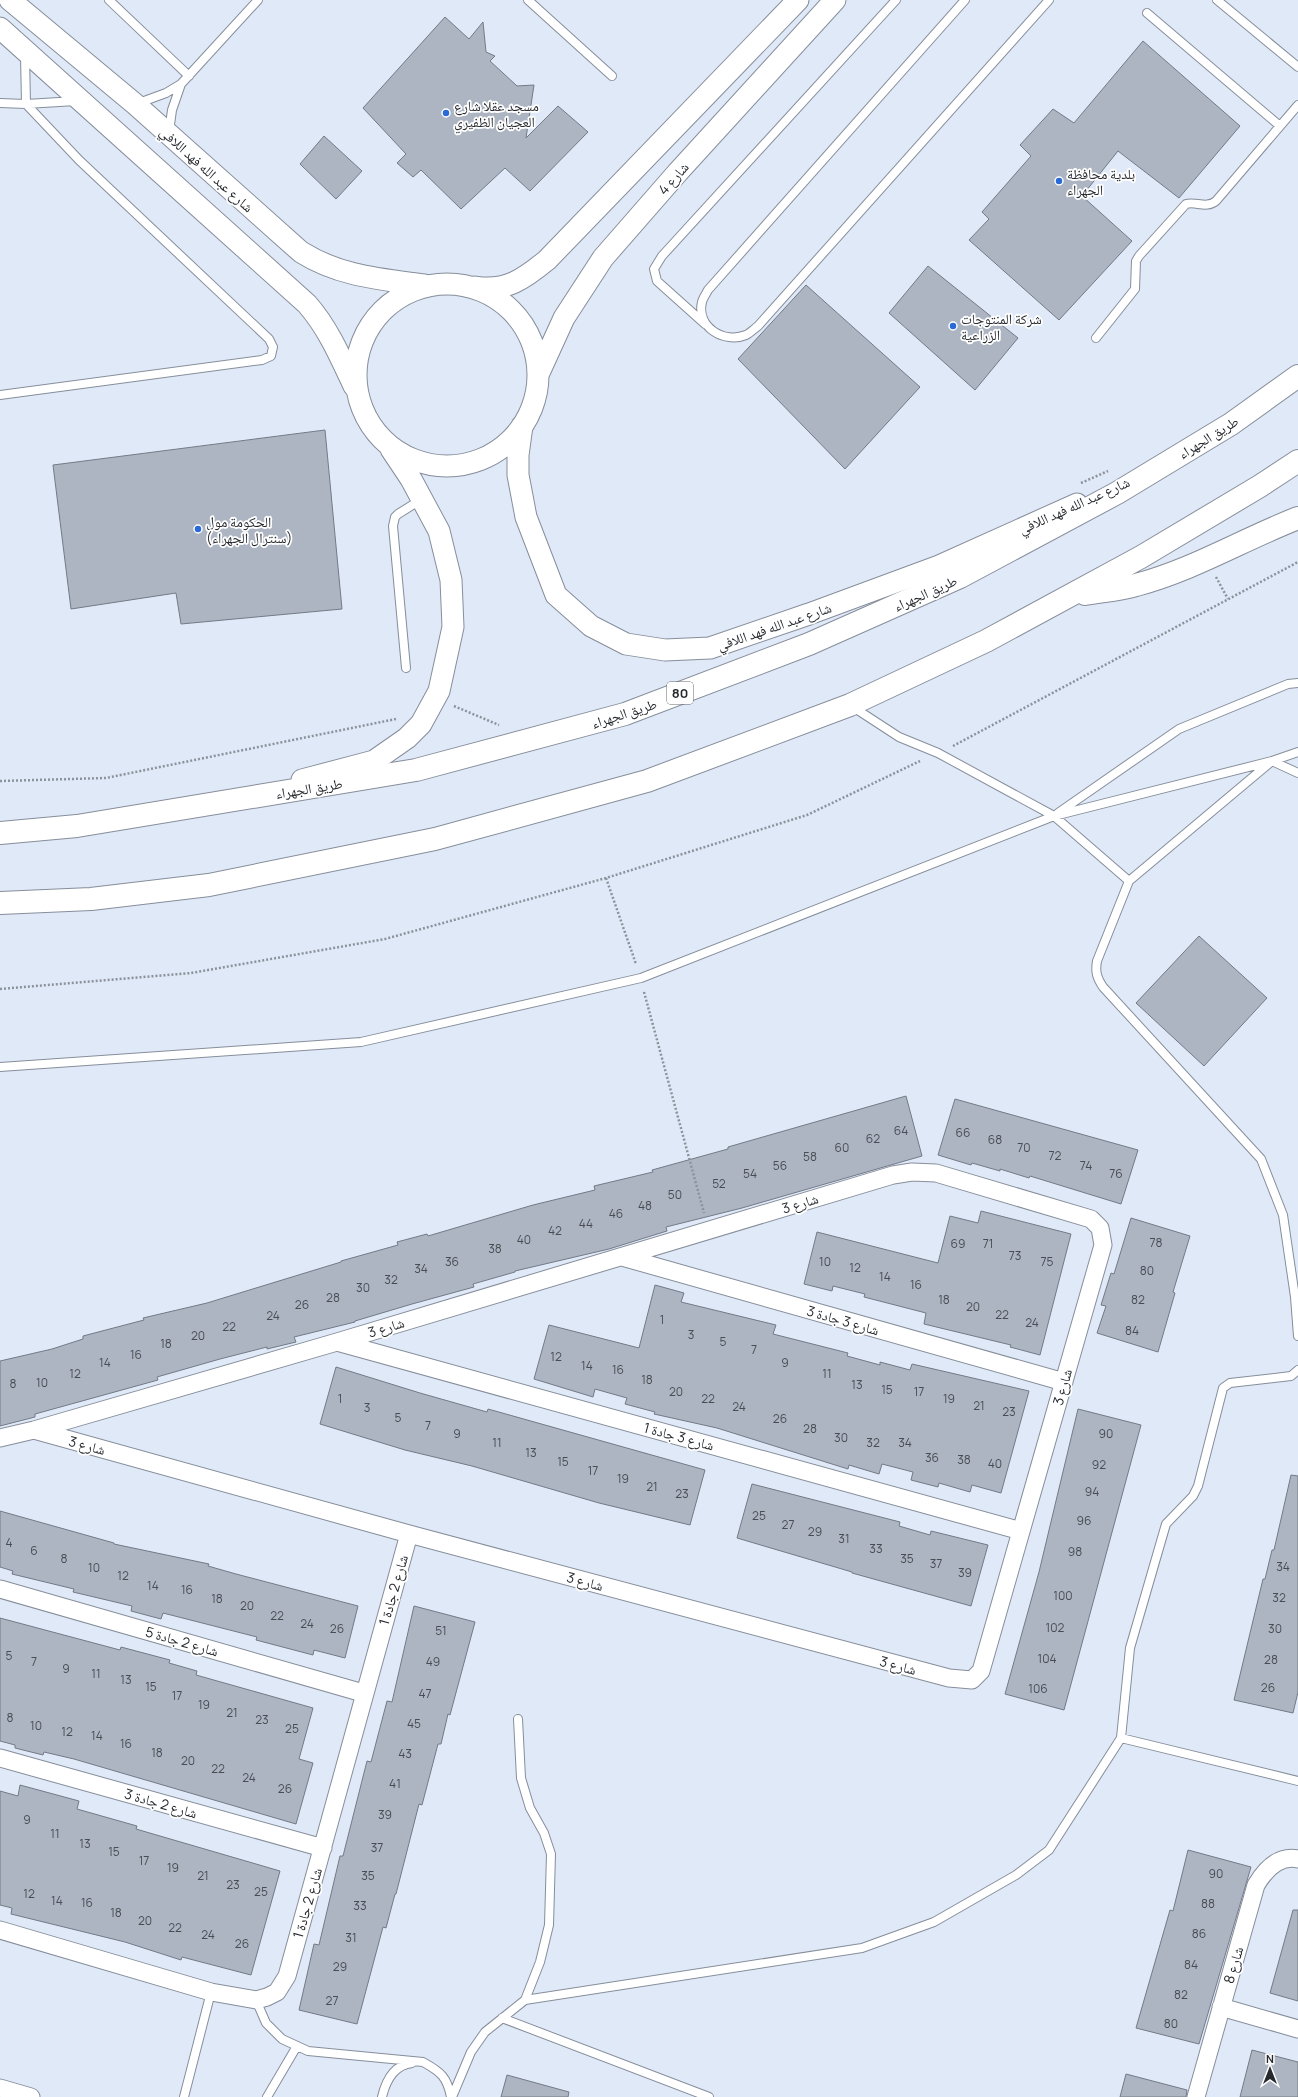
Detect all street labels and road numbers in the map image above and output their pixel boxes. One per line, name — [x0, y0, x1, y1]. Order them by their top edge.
street label: شارع عبد الله فهد اللافي — [154, 122, 258, 218]
street label: شارع 4 — [653, 158, 693, 199]
street label: طريق الجهراء — [1174, 411, 1242, 464]
street label: شارع عبد الله فهد اللافي — [1015, 472, 1134, 540]
street label: طريق الجهراء — [890, 571, 960, 616]
street label: شارع عبد الله فهد اللافي — [714, 598, 835, 657]
road number: 80 — [667, 682, 693, 704]
street label: طريق الجهراء — [589, 694, 659, 733]
street label: طريق الجهراء — [274, 773, 344, 804]
street label: شارع 3 — [779, 1188, 821, 1218]
street label: شارع 3 جادة 3 — [804, 1301, 881, 1340]
street label: شارع 3 — [365, 1312, 407, 1342]
street label: شارع 3 — [1048, 1367, 1077, 1408]
street label: شارع 3 جادة 1 — [641, 1417, 716, 1455]
street label: شارع 3 — [66, 1431, 107, 1460]
street label: شارع 2 جادة 1 — [374, 1553, 413, 1628]
street label: شارع 3 — [564, 1567, 605, 1596]
street label: شارع 2 جادة 5 — [143, 1622, 221, 1661]
street label: شارع 3 — [877, 1651, 918, 1680]
street label: شارع 2 جادة 3 — [122, 1784, 200, 1823]
street label: شارع 2 جادة 1 — [288, 1866, 327, 1941]
street label: شارع 8 — [1219, 1944, 1248, 1986]

